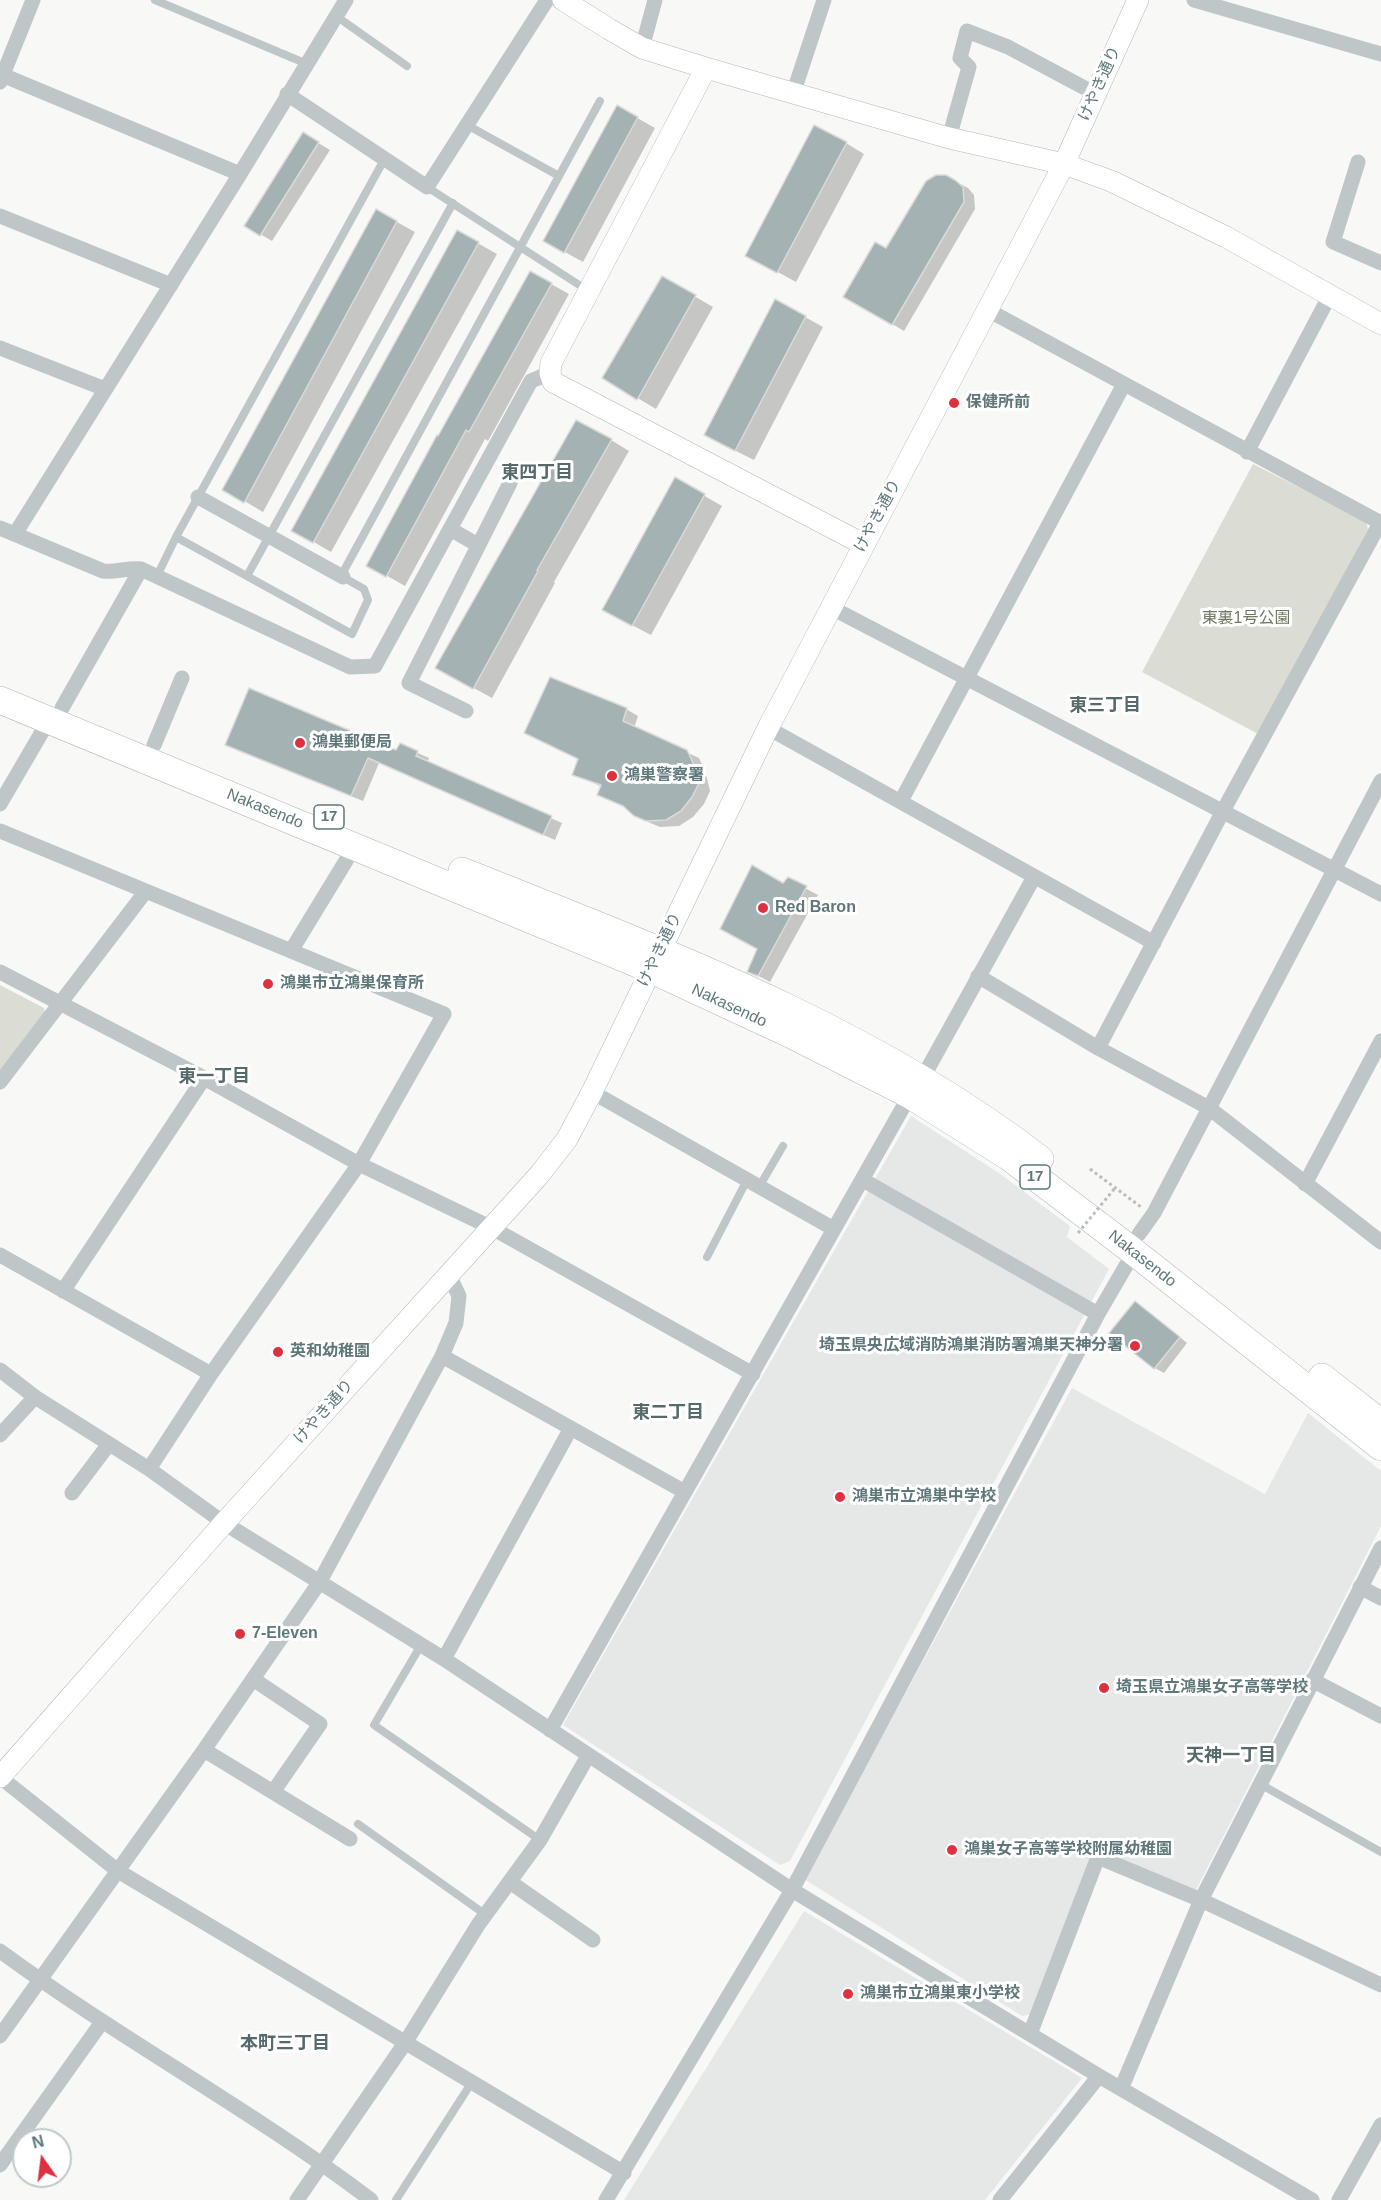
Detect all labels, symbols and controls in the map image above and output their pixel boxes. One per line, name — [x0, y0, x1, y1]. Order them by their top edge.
street label: けやき通り — [1075, 44, 1125, 124]
place label: 保健所前 — [966, 393, 1030, 413]
marker: 保健所前 — [947, 396, 961, 410]
district label: 東四丁目 — [501, 462, 573, 484]
street label: けやき通り — [851, 476, 905, 556]
park label: 東裏1号公園 — [1202, 609, 1290, 629]
district label: 東三丁目 — [1069, 695, 1141, 717]
place label: 鴻巣郵便局 — [312, 733, 392, 753]
marker: 鴻巣郵便局 — [293, 736, 307, 750]
place label: 鴻巣警察署 — [624, 766, 704, 786]
marker: 鴻巣警察署 — [605, 769, 619, 783]
street label: Nakasendo — [224, 785, 306, 833]
road number: 17 — [314, 805, 344, 829]
place label: Red Baron — [775, 898, 856, 918]
marker: Red Baron — [756, 901, 770, 915]
street label: けやき通り — [634, 910, 686, 990]
place label: 鴻巣市立鴻巣保育所 — [280, 974, 424, 994]
marker: 鴻巣市立鴻巣保育所 — [261, 977, 275, 991]
street label: Nakasendo — [688, 980, 770, 1032]
district label: 東一丁目 — [178, 1066, 250, 1088]
road number: 17 — [1020, 1165, 1050, 1189]
street label: Nakasendo — [1104, 1227, 1180, 1291]
place label: 埼玉県央広域消防鴻巣消防署鴻巣天神分署 — [819, 1336, 1123, 1356]
marker: 埼玉県央広域消防鴻巣消防署鴻巣天神分署 — [1128, 1339, 1142, 1353]
place label: 英和幼稚園 — [290, 1342, 370, 1362]
marker: 英和幼稚園 — [271, 1345, 285, 1359]
street label: けやき通り — [290, 1376, 358, 1448]
district label: 東二丁目 — [632, 1402, 704, 1424]
place label: 鴻巣市立鴻巣中学校 — [852, 1487, 996, 1507]
marker: 鴻巣市立鴻巣中学校 — [833, 1490, 847, 1504]
place label: 7-Eleven — [252, 1624, 318, 1644]
marker: 7-Eleven — [233, 1627, 247, 1641]
place label: 埼玉県立鴻巣女子高等学校 — [1116, 1678, 1308, 1698]
marker: 埼玉県立鴻巣女子高等学校 — [1097, 1681, 1111, 1695]
district label: 天神一丁目 — [1186, 1745, 1276, 1767]
place label: 鴻巣女子高等学校附属幼稚園 — [964, 1840, 1172, 1860]
marker: 鴻巣女子高等学校附属幼稚園 — [945, 1843, 959, 1857]
place label: 鴻巣市立鴻巣東小学校 — [860, 1984, 1020, 2004]
marker: 鴻巣市立鴻巣東小学校 — [841, 1987, 855, 2001]
district label: 本町三丁目 — [240, 2033, 330, 2055]
north arrow — [12, 2128, 72, 2188]
text: N — [30, 2132, 46, 2152]

